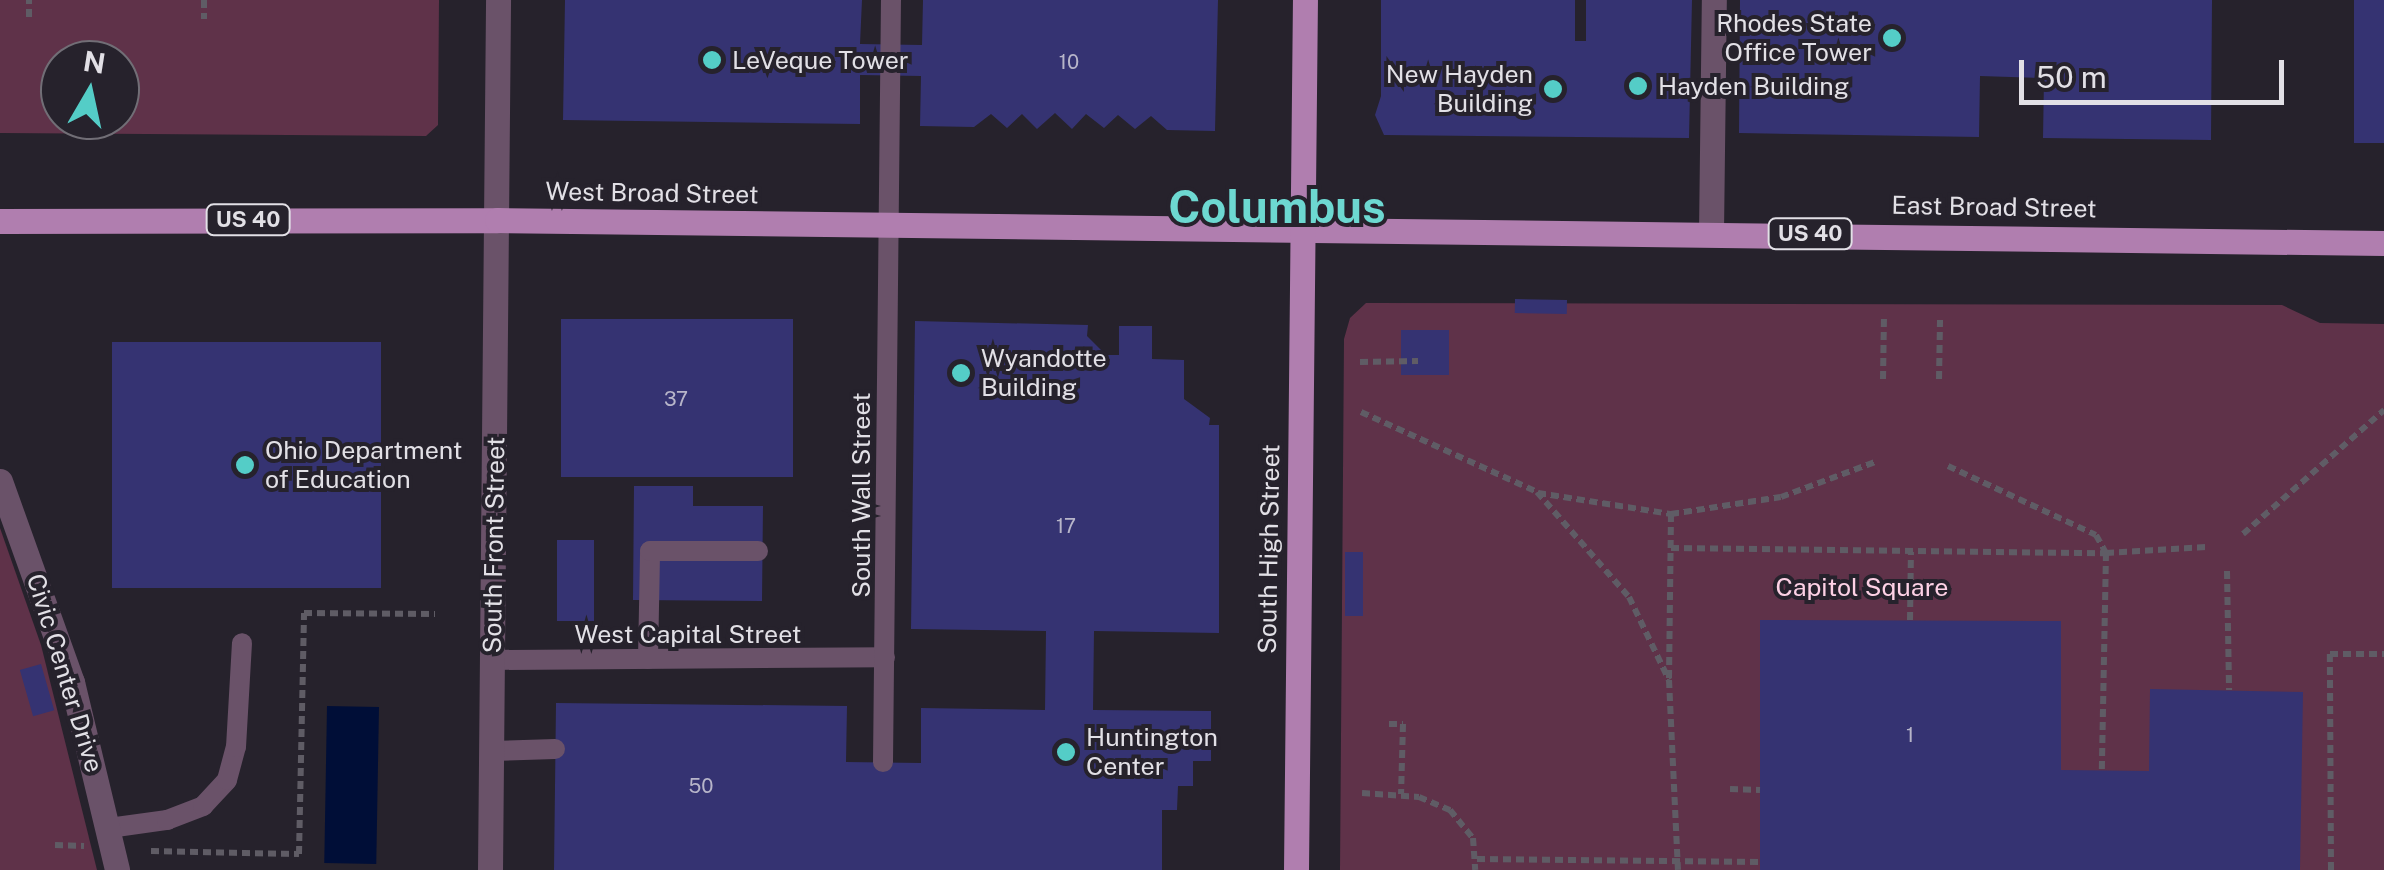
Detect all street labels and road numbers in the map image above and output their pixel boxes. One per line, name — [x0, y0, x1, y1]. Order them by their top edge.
street label: West Broad Street — [545, 176, 759, 210]
street label: East Broad Street — [1891, 190, 2097, 224]
road number: US 40 — [206, 203, 290, 237]
road number: US 40 — [1768, 217, 1852, 251]
street label: South Wall Street — [846, 392, 876, 598]
street label: South Front Street — [477, 436, 511, 654]
street label: South High Street — [1252, 444, 1286, 654]
street label: Civic Center Drive — [20, 570, 110, 776]
street label: West Capital Street — [574, 619, 802, 649]

